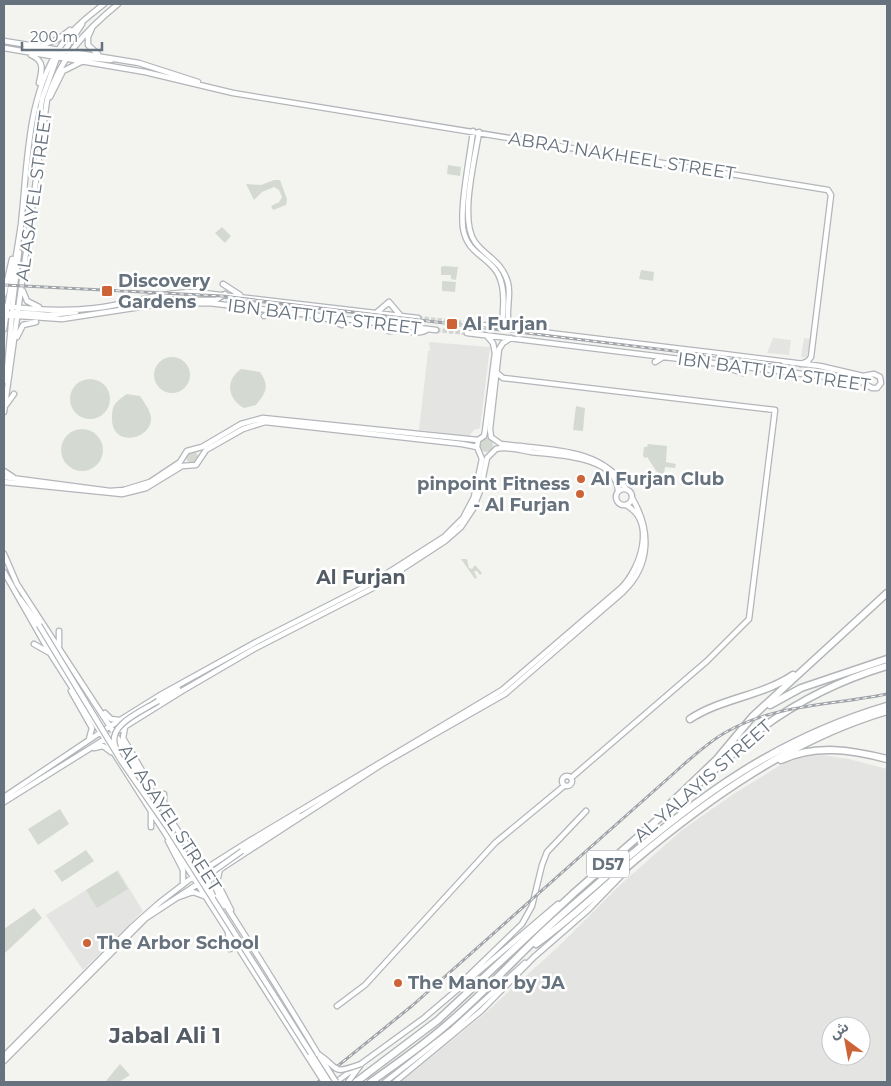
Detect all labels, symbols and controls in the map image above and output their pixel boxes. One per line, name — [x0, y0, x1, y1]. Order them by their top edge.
scale bar — [22, 20, 102, 52]
text: 200 m — [30, 27, 78, 46]
street label: AL ASAYEL STREET — [11, 109, 57, 282]
street label: ABRAJ NAKHEEL STREET — [507, 127, 738, 185]
place label: Discovery Gardens — [118, 270, 210, 313]
marker: Discovery Gardens — [100, 284, 114, 298]
street label: IBN BATTUTA STREET — [226, 294, 423, 340]
place label: Al Furjan — [462, 313, 548, 335]
marker: Al Furjan — [445, 317, 459, 331]
street label: IBN BATTUTA STREET — [676, 348, 873, 397]
place label: Al Furjan Club — [590, 468, 724, 490]
place label: pinpoint Fitness - Al Furjan — [417, 473, 570, 516]
marker: Al Furjan Club — [575, 473, 587, 485]
marker: pinpoint Fitness - Al Furjan — [574, 488, 586, 500]
district label: Al Furjan — [315, 566, 406, 589]
street label: AL YALAYIS STREET — [630, 715, 777, 847]
street label: AL ASAYEL STREET — [114, 740, 226, 896]
road number: D57 — [587, 851, 629, 878]
place label: The Arbor School — [97, 932, 259, 954]
marker: The Arbor School — [81, 937, 93, 949]
place label: The Manor by JA — [408, 972, 565, 994]
marker: The Manor by JA — [392, 977, 404, 989]
north arrow — [821, 1016, 871, 1066]
text: ش — [826, 1017, 852, 1043]
district label: Jabal Ali 1 — [108, 1022, 221, 1049]

